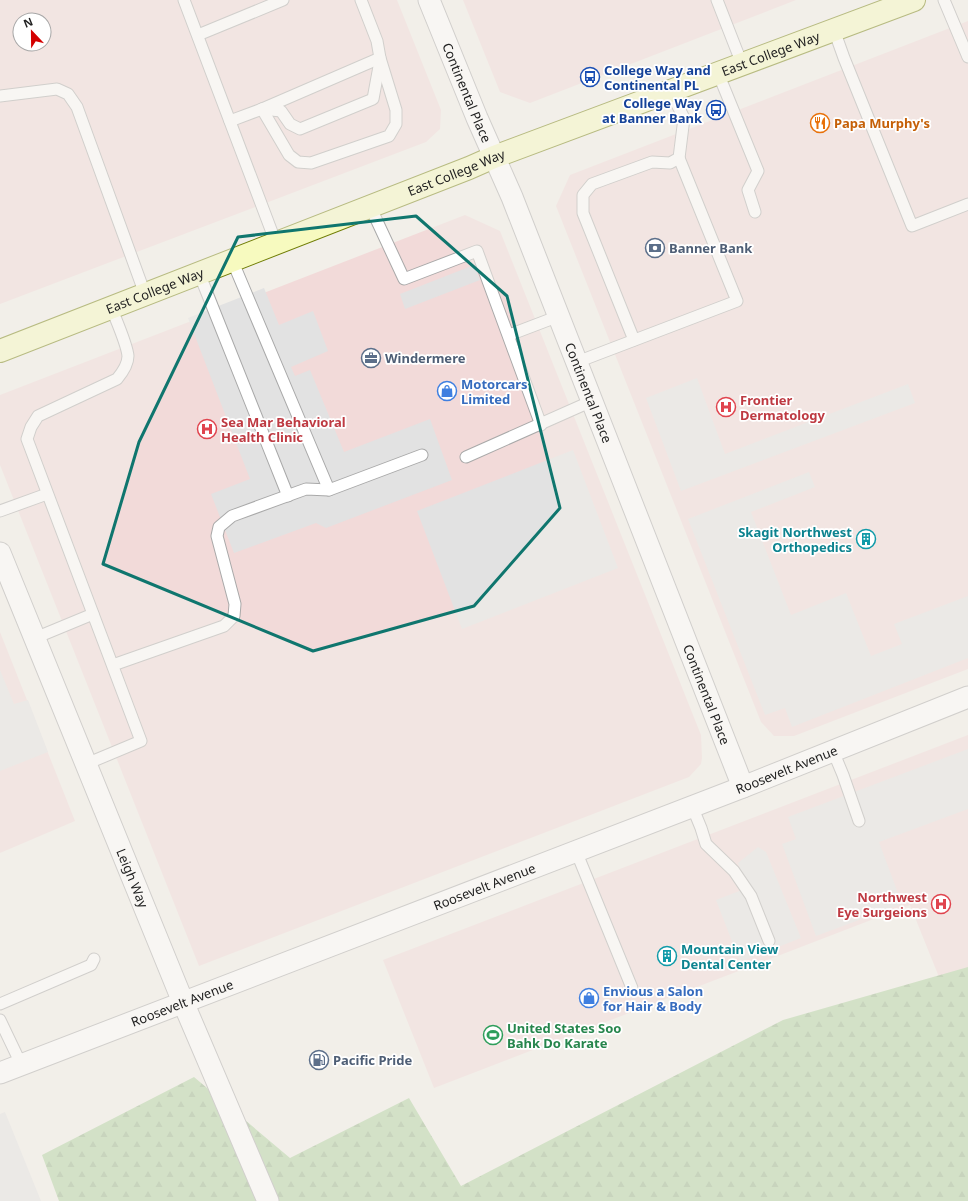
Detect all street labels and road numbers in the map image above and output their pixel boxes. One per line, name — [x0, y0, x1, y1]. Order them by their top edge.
street label: East College Way — [719, 27, 823, 80]
street label: Continental Place — [438, 40, 496, 145]
street label: East College Way — [405, 145, 508, 200]
street label: East College Way — [103, 263, 206, 318]
street label: Continental Place — [561, 340, 616, 446]
street label: Continental Place — [679, 642, 735, 747]
street label: Roosevelt Avenue — [733, 741, 840, 798]
street label: Leigh Way — [112, 846, 153, 911]
street label: Roosevelt Avenue — [431, 859, 538, 914]
street label: Roosevelt Avenue — [128, 975, 236, 1031]

